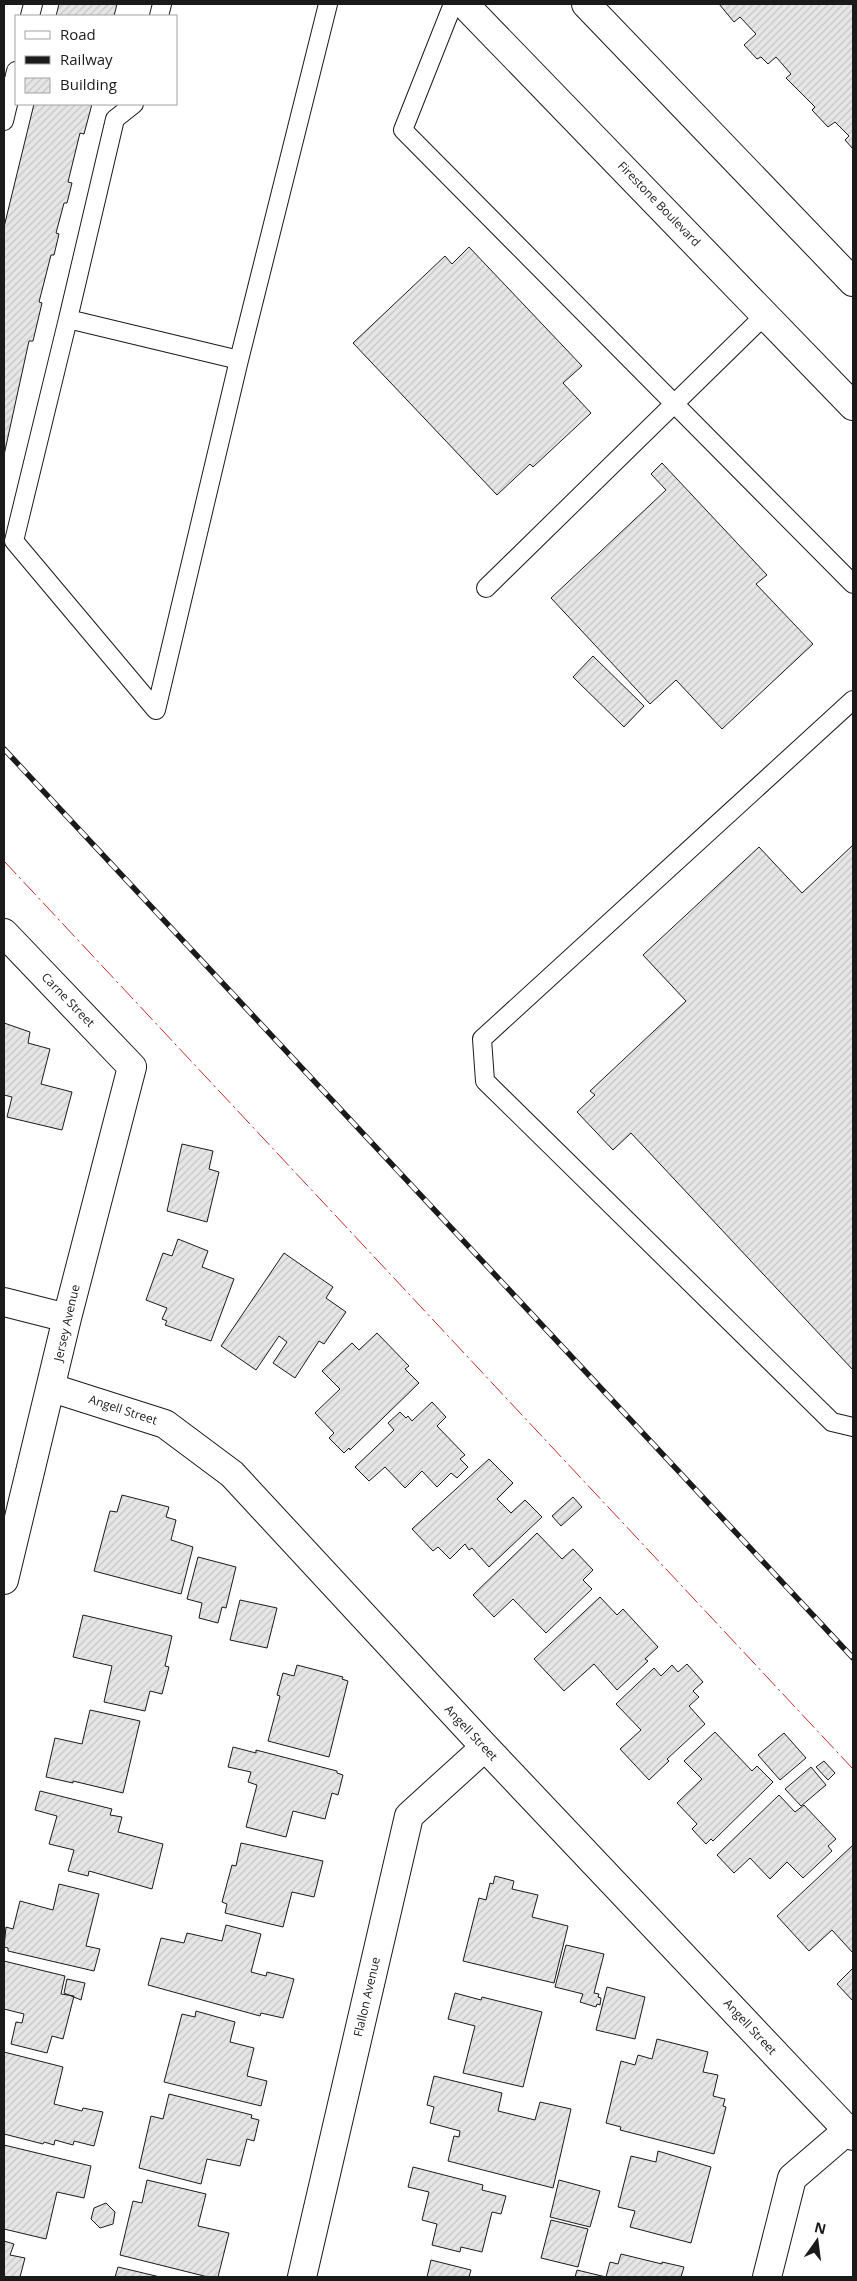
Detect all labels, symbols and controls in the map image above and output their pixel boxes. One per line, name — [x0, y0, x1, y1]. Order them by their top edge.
legend — [15, 15, 178, 105]
text: Road — [60, 24, 96, 44]
text: Railway — [60, 49, 113, 69]
text: Building — [60, 74, 117, 94]
street label: Firestone Boulevard — [614, 157, 704, 250]
street label: Carne Street — [38, 969, 99, 1031]
street label: Jersey Avenue — [49, 1283, 84, 1364]
street label: Angell Street — [87, 1390, 159, 1429]
street label: Angell Street — [441, 1701, 502, 1764]
street label: Flallon Avenue — [349, 1955, 384, 2038]
street label: Angell Street — [720, 1995, 781, 2058]
north arrow — [792, 2216, 842, 2266]
text: N — [812, 2217, 828, 2238]

